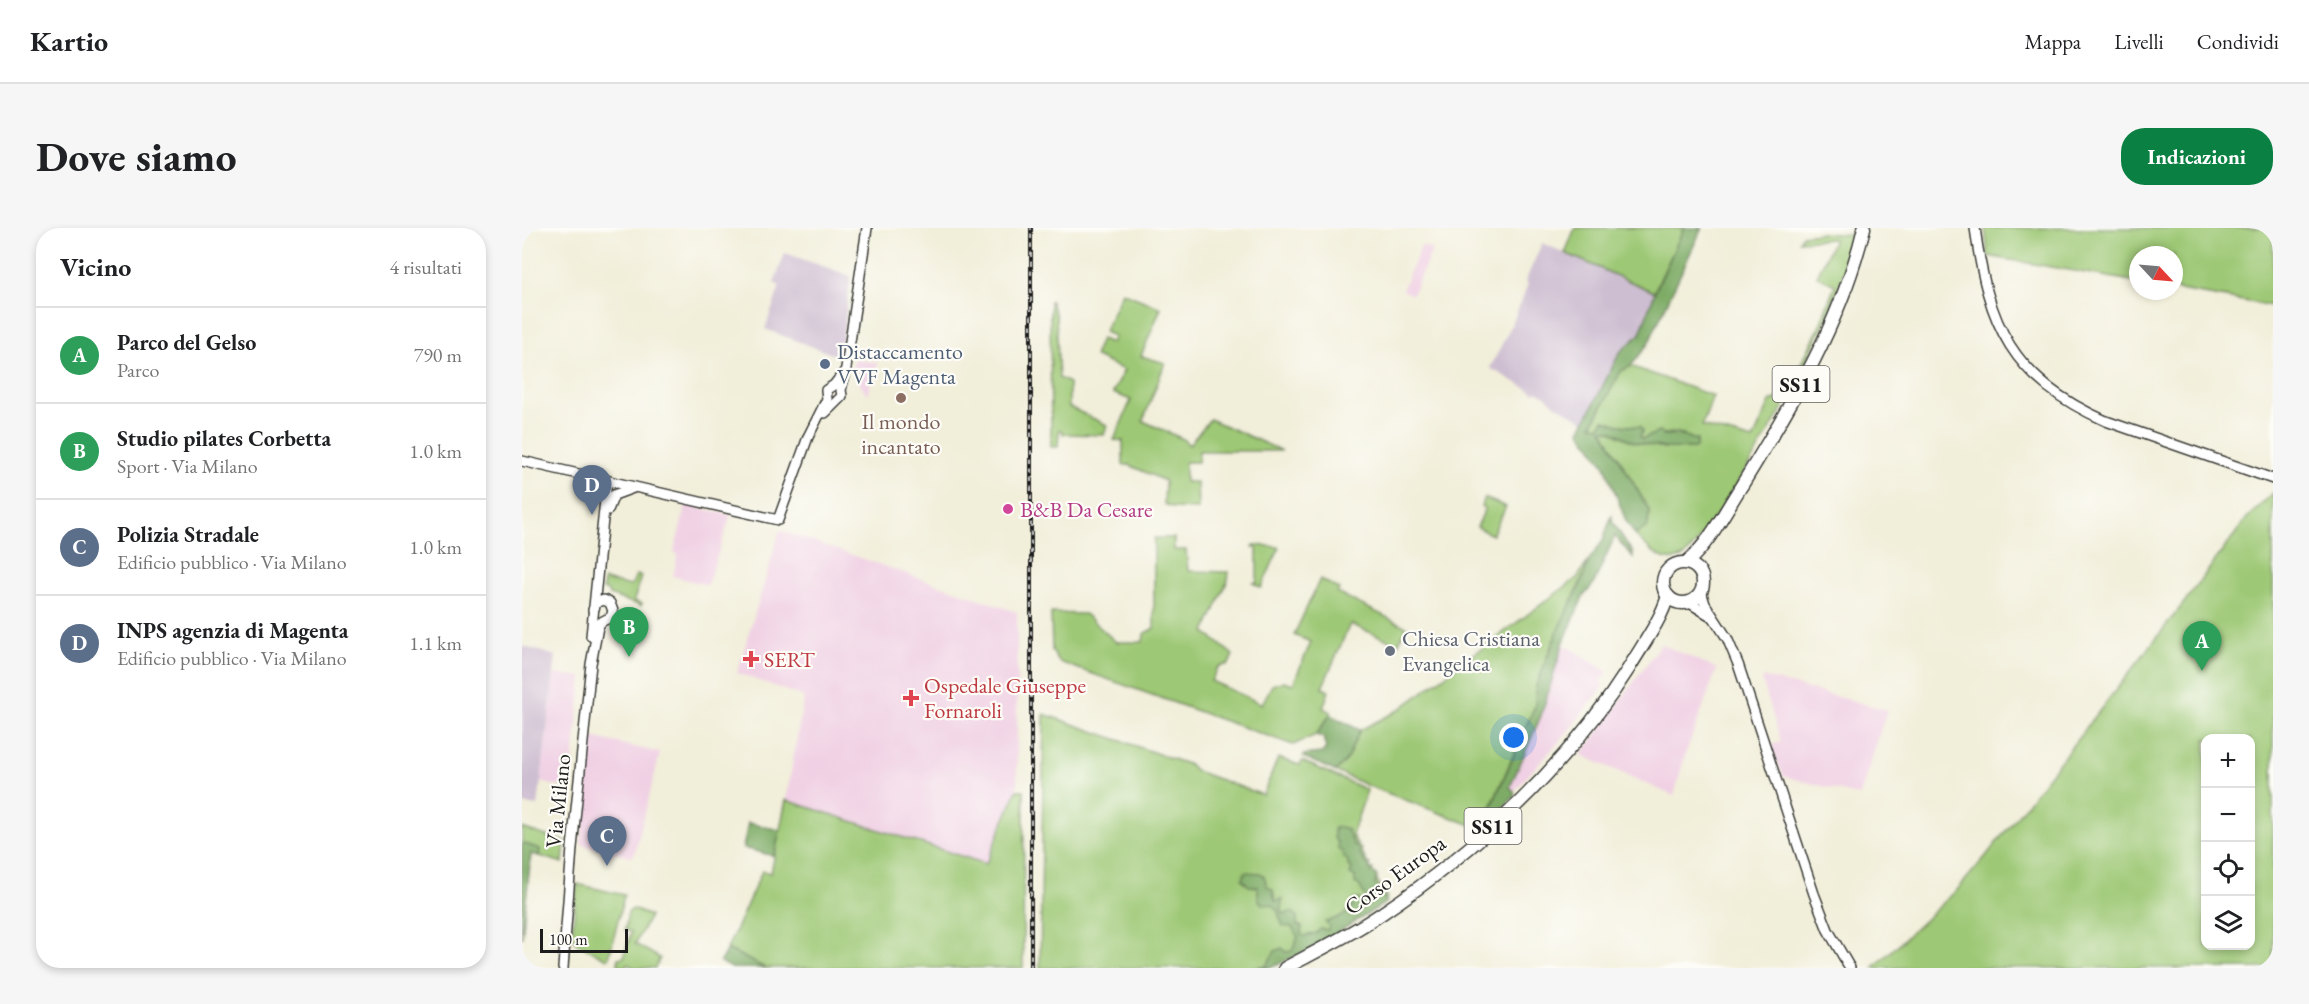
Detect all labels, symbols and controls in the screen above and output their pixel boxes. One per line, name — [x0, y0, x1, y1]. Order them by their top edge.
text: Kartio — [30, 23, 108, 59]
text: Mappa — [2025, 28, 2081, 55]
text: Livelli — [2114, 28, 2164, 55]
text: Condividi — [2197, 28, 2279, 55]
button: Indicazioni — [2121, 128, 2273, 185]
text: Dove siamo — [36, 129, 237, 184]
north arrow — [2129, 246, 2183, 300]
text: Vicino — [60, 250, 131, 284]
text: 4 risultati — [390, 254, 462, 280]
text: Parco del Gelso — [117, 328, 256, 357]
place label: Distaccamento VVF Magenta — [837, 337, 963, 391]
text: A — [72, 342, 87, 368]
text: 790 m — [414, 342, 462, 368]
text: Parco — [117, 357, 159, 383]
marker: Distaccamento VVF Magenta — [818, 357, 832, 371]
road number: SS11 — [1772, 366, 1830, 402]
marker: Il mondo incantato — [894, 391, 908, 405]
place label: Il mondo incantato — [861, 407, 941, 461]
text: Studio pilates Corbetta — [117, 424, 331, 453]
text: B — [73, 438, 86, 464]
text: 1.0 km — [409, 438, 462, 464]
text: Sport · Via Milano — [117, 453, 258, 479]
pin: D — [572, 466, 612, 515]
place label: B&B Da Cesare — [1020, 495, 1153, 524]
marker: B&B Da Cesare — [1001, 502, 1015, 516]
text: Polizia Stradale — [117, 520, 259, 549]
text: C — [72, 534, 87, 560]
text: 1.0 km — [409, 534, 462, 560]
text: Edificio pubblico · Via Milano — [117, 549, 347, 575]
pin: B — [610, 608, 648, 657]
text: INPS agenzia di Magenta — [117, 616, 349, 645]
pin: A — [2182, 622, 2222, 671]
place label: Chiesa Cristiana Evangelica — [1402, 624, 1540, 678]
text: D — [72, 630, 87, 656]
text: 1.1 km — [409, 630, 462, 656]
marker: Chiesa Cristiana Evangelica — [1383, 644, 1397, 658]
text: Edificio pubblico · Via Milano — [117, 645, 347, 671]
place label: SERT — [764, 645, 815, 674]
marker: SERT — [742, 650, 760, 668]
place label: Ospedale Giuseppe Fornaroli — [924, 671, 1086, 725]
marker: Ospedale Giuseppe Fornaroli — [902, 689, 920, 707]
your location — [1499, 723, 1528, 752]
map controls — [2201, 734, 2255, 950]
button: + — [2201, 734, 2255, 788]
street label: Via Milano — [539, 752, 577, 850]
button: − — [2201, 788, 2255, 842]
road number: SS11 — [1464, 808, 1522, 844]
pin: C — [588, 816, 626, 866]
street label: Corso Europa — [1339, 828, 1452, 921]
button: locate — [2201, 842, 2255, 896]
button: layers — [2201, 896, 2255, 950]
scale bar — [540, 926, 628, 954]
text: 100 m — [549, 929, 588, 950]

